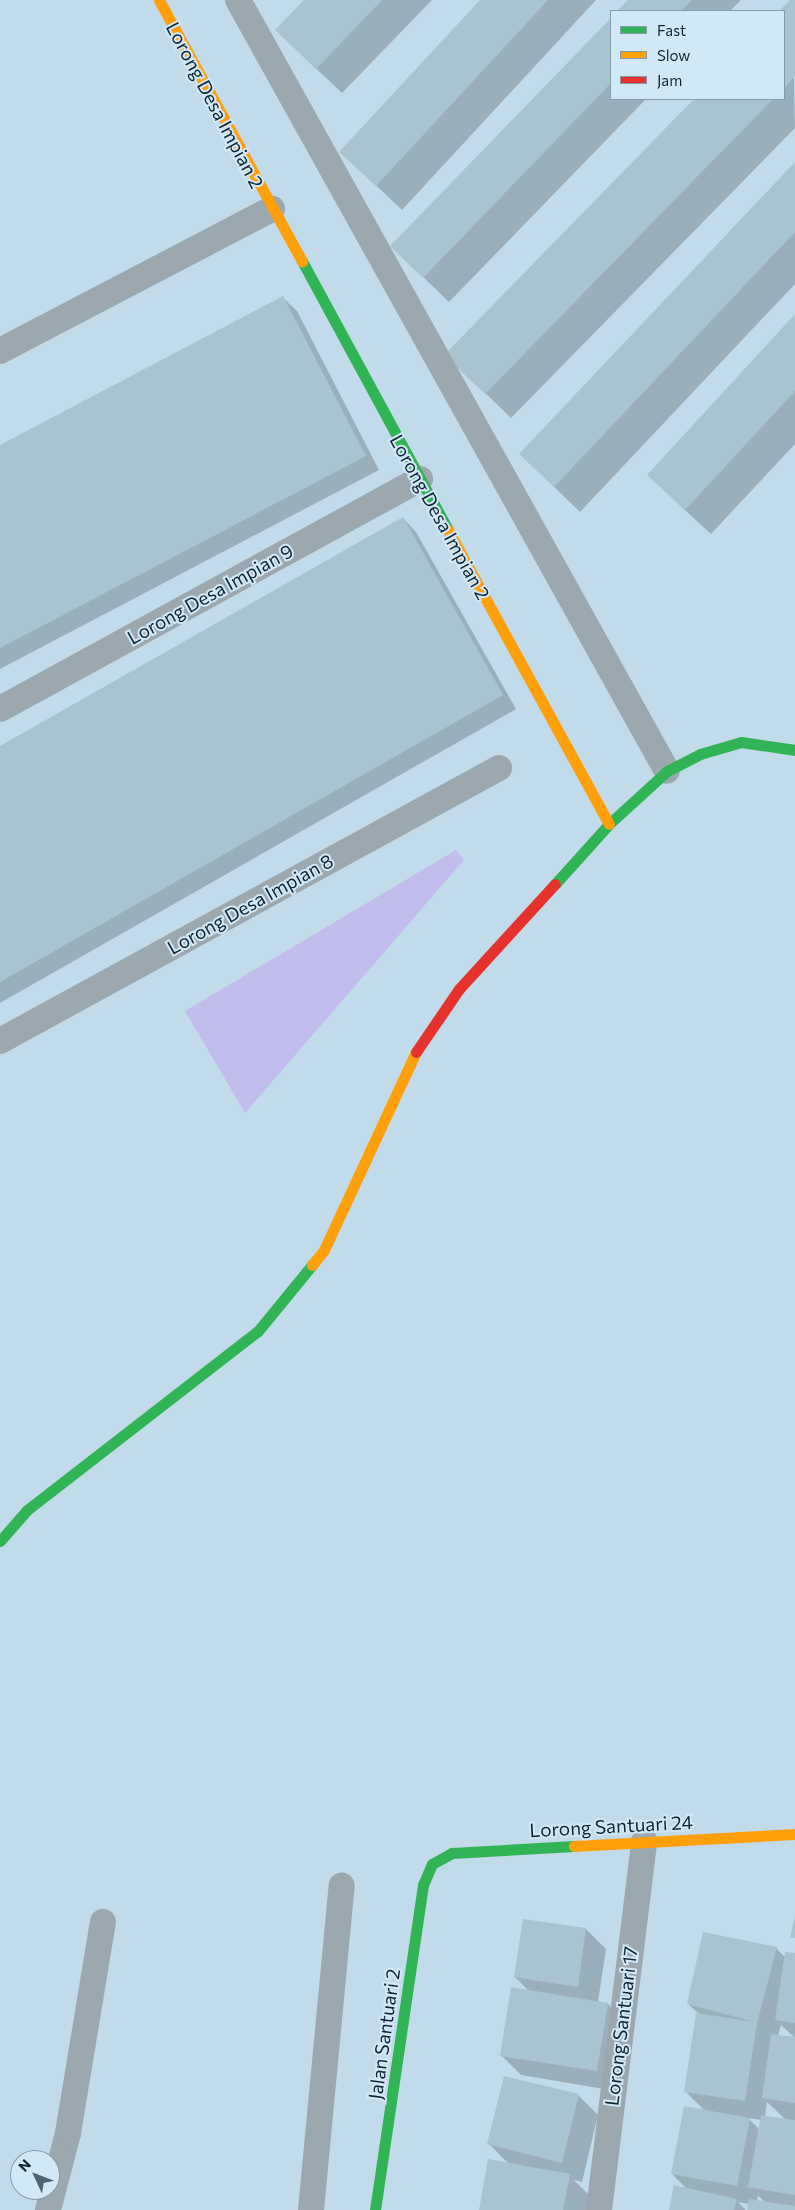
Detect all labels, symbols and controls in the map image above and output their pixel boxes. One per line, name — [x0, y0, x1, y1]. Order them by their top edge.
legend — [610, 10, 785, 100]
street label: Lorong Desa Impian 2 — [162, 18, 268, 192]
text: Fast — [657, 21, 686, 39]
text: Slow — [657, 46, 690, 64]
text: Jam — [657, 71, 682, 89]
street label: Lorong Desa Impian 2 — [385, 431, 495, 603]
street label: Lorong Desa Impian 9 — [123, 539, 297, 649]
street label: Lorong Desa Impian 8 — [163, 849, 337, 959]
street label: Lorong Santuari 24 — [529, 1810, 693, 1842]
street label: Lorong Santuari 17 — [600, 1945, 642, 2107]
street label: Jalan Santuari 2 — [364, 1967, 404, 2101]
north arrow — [10, 2150, 60, 2200]
text: N — [15, 2155, 34, 2175]

